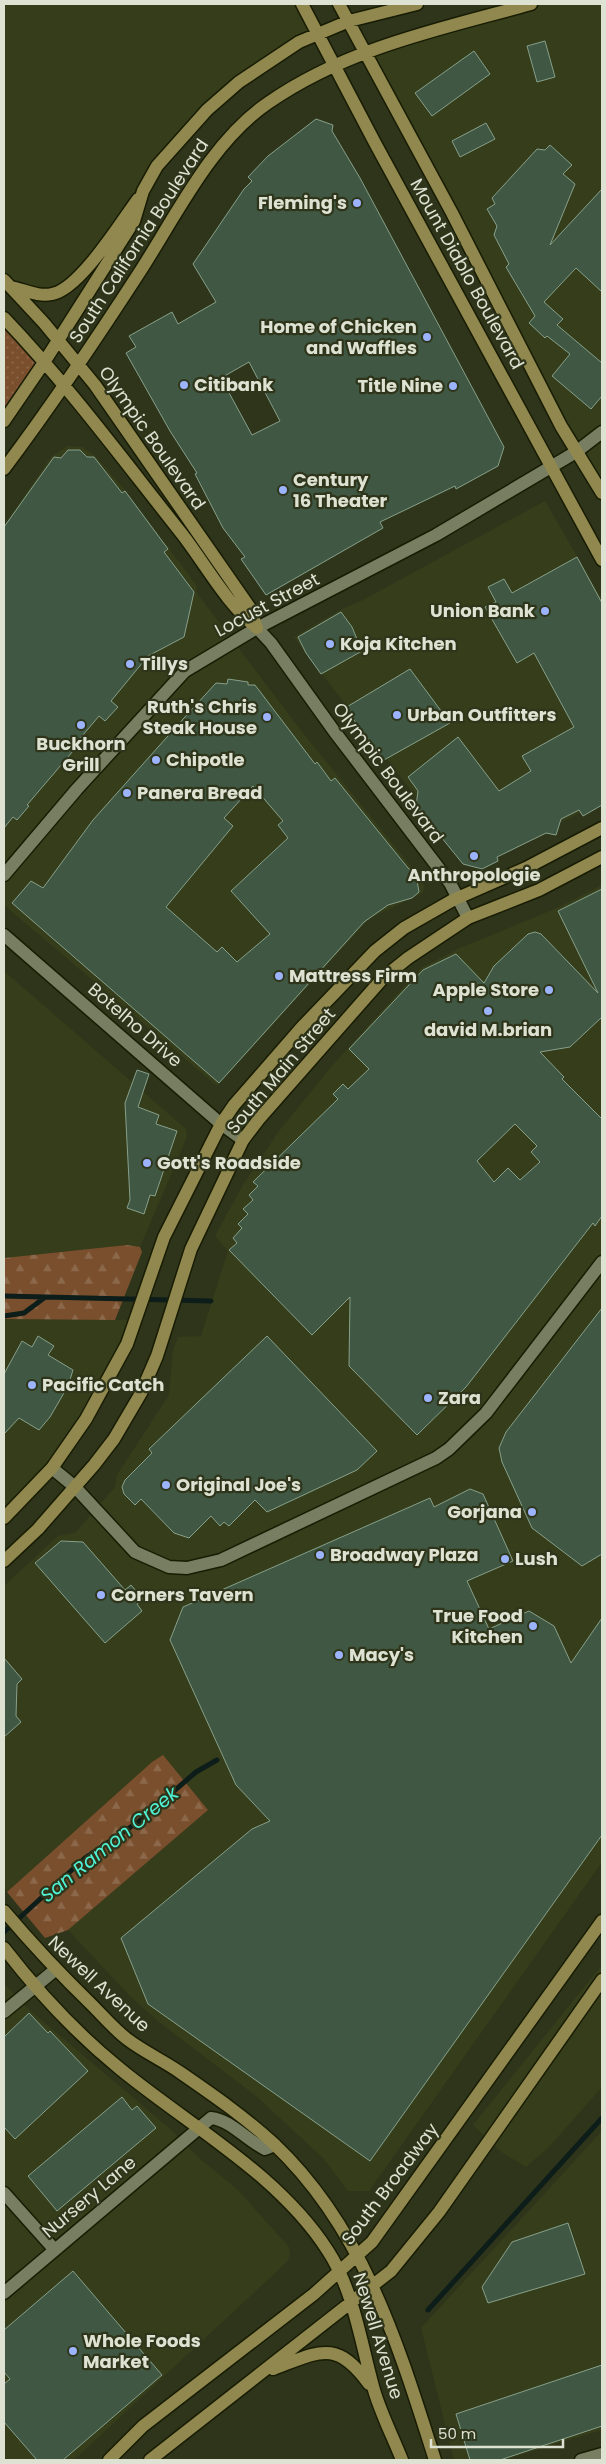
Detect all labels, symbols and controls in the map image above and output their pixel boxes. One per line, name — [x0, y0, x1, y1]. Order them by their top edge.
street label: South California Boulevard — [63, 134, 214, 348]
street label: Mount Diablo Boulevard — [405, 174, 530, 374]
place label: Fleming's — [258, 190, 347, 215]
marker: Fleming's — [351, 197, 363, 209]
place label: Home of Chicken and Waffles — [260, 314, 417, 360]
marker: Home of Chicken and Waffles — [421, 331, 433, 343]
street label: Olympic Boulevard — [93, 361, 212, 515]
place label: Citibank — [194, 372, 274, 397]
place label: Title Nine — [357, 373, 443, 398]
marker: Citibank — [178, 379, 190, 391]
marker: Title Nine — [447, 380, 459, 392]
place label: Century 16 Theater — [293, 467, 388, 513]
marker: Century 16 Theater — [277, 484, 289, 496]
street label: Locust Street — [210, 566, 323, 643]
place label: Union Bank — [430, 598, 536, 623]
marker: Union Bank — [539, 605, 551, 617]
place label: Koja Kitchen — [340, 631, 457, 656]
marker: Koja Kitchen — [324, 638, 336, 650]
place label: Tillys — [140, 651, 188, 676]
marker: Tillys — [124, 658, 136, 670]
place label: Ruth's Chris Steak House — [142, 694, 257, 740]
street label: Olympic Boulevard — [327, 697, 450, 848]
place label: Urban Outfitters — [407, 702, 557, 727]
marker: Urban Outfitters — [391, 709, 403, 721]
marker: Ruth's Chris Steak House — [261, 711, 273, 723]
marker: Buckhorn Grill — [75, 719, 87, 731]
place label: Buckhorn Grill — [36, 731, 126, 777]
place label: Chipotle — [166, 747, 245, 772]
marker: Chipotle — [150, 754, 162, 766]
place label: Panera Bread — [137, 780, 263, 805]
marker: Panera Bread — [121, 787, 133, 799]
marker: Anthropologie — [468, 850, 480, 862]
place label: Anthropologie — [407, 862, 541, 887]
place label: Mattress Firm — [289, 963, 417, 988]
marker: Mattress Firm — [273, 970, 285, 982]
street label: Botelho Drive — [83, 977, 188, 1073]
place label: Apple Store — [432, 977, 539, 1002]
marker: Apple Store — [543, 984, 555, 996]
street label: South Main Street — [220, 1002, 341, 1139]
marker: david M.brian — [482, 1005, 494, 1017]
place label: david M.brian — [424, 1017, 552, 1042]
place label: Gott's Roadside — [157, 1150, 301, 1175]
marker: Gott's Roadside — [141, 1157, 153, 1169]
place label: Pacific Catch — [42, 1372, 164, 1397]
marker: Pacific Catch — [26, 1379, 38, 1391]
place label: Zara — [438, 1385, 481, 1410]
marker: Zara — [422, 1392, 434, 1404]
place label: Original Joe's — [176, 1472, 301, 1497]
marker: Original Joe's — [160, 1479, 172, 1491]
place label: Gorjana — [447, 1499, 522, 1524]
marker: Gorjana — [526, 1506, 538, 1518]
place label: Broadway Plaza — [330, 1542, 478, 1567]
place label: Lush — [515, 1546, 558, 1571]
marker: Broadway Plaza — [314, 1549, 326, 1561]
marker: Lush — [499, 1553, 511, 1565]
place label: Corners Tavern — [111, 1582, 254, 1607]
marker: Corners Tavern — [95, 1589, 107, 1601]
place label: True Food Kitchen — [433, 1603, 523, 1649]
marker: True Food Kitchen — [527, 1620, 539, 1632]
place label: Macy's — [349, 1642, 414, 1667]
marker: Macy's — [333, 1649, 345, 1661]
water label: San Ramon Creek — [34, 1779, 185, 1909]
street label: Newell Avenue — [43, 1930, 156, 2037]
street label: South Broadway — [335, 2117, 444, 2250]
street label: Nursery Lane — [36, 2150, 141, 2243]
street label: Newell Avenue — [347, 2270, 410, 2402]
place label: Whole Foods Market — [83, 2328, 201, 2374]
marker: Whole Foods Market — [67, 2345, 79, 2357]
scale bar — [431, 2416, 564, 2448]
text: 50 m — [438, 2423, 476, 2444]

